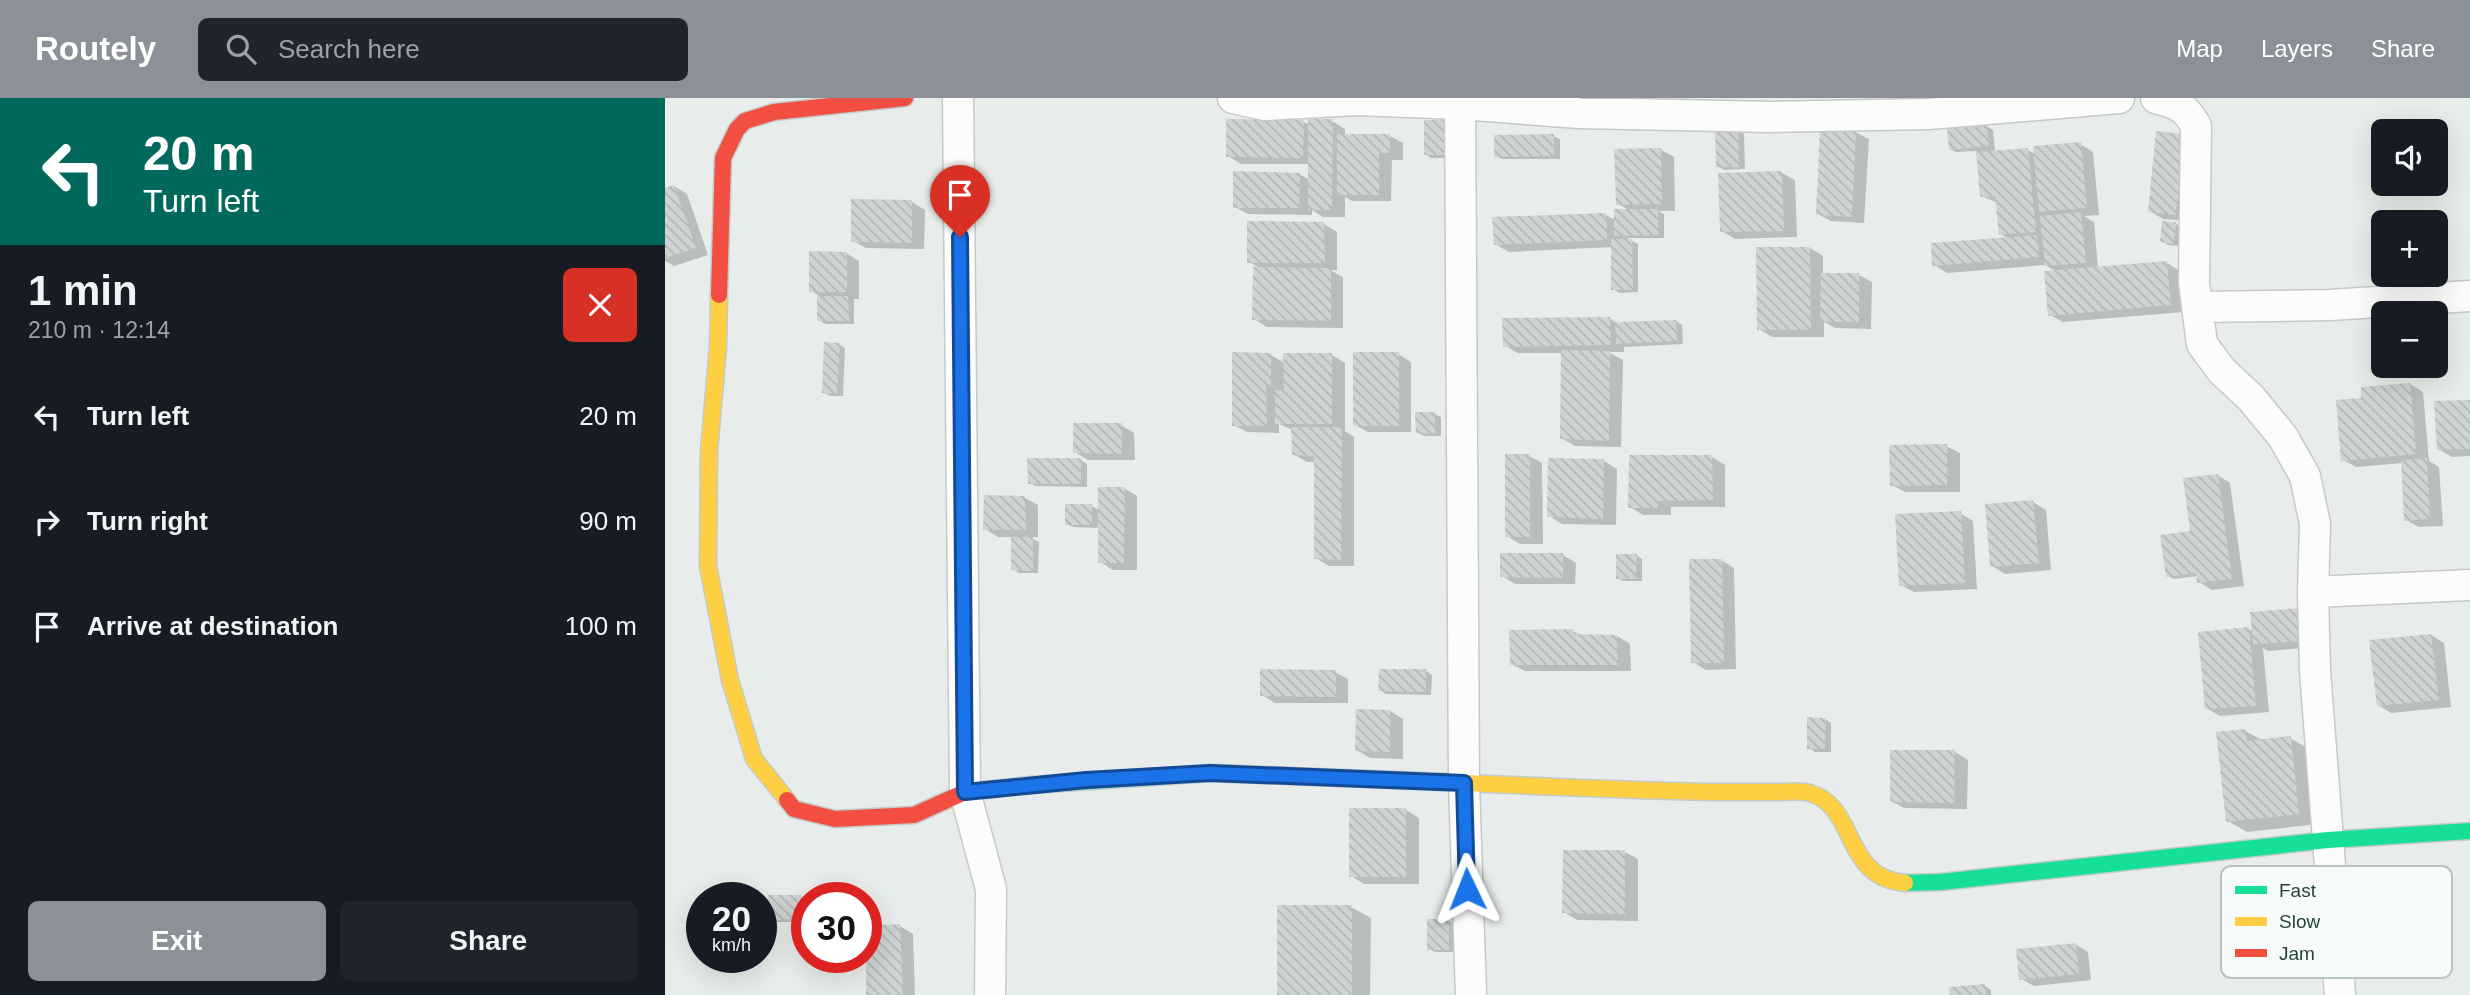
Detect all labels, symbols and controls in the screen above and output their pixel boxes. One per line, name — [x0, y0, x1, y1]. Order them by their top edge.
search box — [198, 18, 688, 81]
text: Routely — [35, 30, 156, 67]
icon: search — [222, 30, 260, 68]
text: Search here — [278, 34, 420, 64]
text: Map — [2176, 35, 2223, 62]
text: Layers — [2261, 35, 2333, 62]
text: Share — [2371, 35, 2435, 62]
map controls — [2371, 119, 2448, 378]
button: sound — [2371, 119, 2448, 196]
icon: left — [28, 126, 119, 217]
text: 20 m — [143, 126, 255, 180]
pin — [930, 165, 990, 237]
icon: arrive — [941, 176, 979, 214]
text: Turn left — [143, 183, 259, 219]
button: + — [2371, 210, 2448, 287]
text: 1 min — [28, 267, 138, 314]
button: close — [563, 268, 637, 342]
button: − — [2371, 301, 2448, 378]
text: 210 m · 12:14 — [28, 317, 170, 343]
icon: left — [28, 398, 66, 436]
text: Turn left — [87, 401, 189, 431]
text: 20 m — [579, 401, 637, 431]
icon: right — [28, 503, 66, 541]
text: Turn right — [87, 506, 208, 536]
text: 90 m — [579, 506, 637, 536]
icon: arrive — [28, 608, 66, 646]
text: Arrive at destination — [87, 611, 338, 641]
text: 100 m — [565, 611, 637, 641]
position arrow — [1430, 852, 1504, 926]
legend — [2221, 866, 2452, 978]
text: Fast — [2279, 880, 2317, 901]
speed limit sign: 30 — [791, 882, 882, 973]
text: 20 — [712, 899, 751, 938]
button: Exit — [28, 901, 326, 981]
button: Share — [340, 901, 637, 981]
text: Slow — [2279, 911, 2320, 932]
text: km/h — [712, 935, 751, 955]
text: Jam — [2279, 943, 2315, 964]

